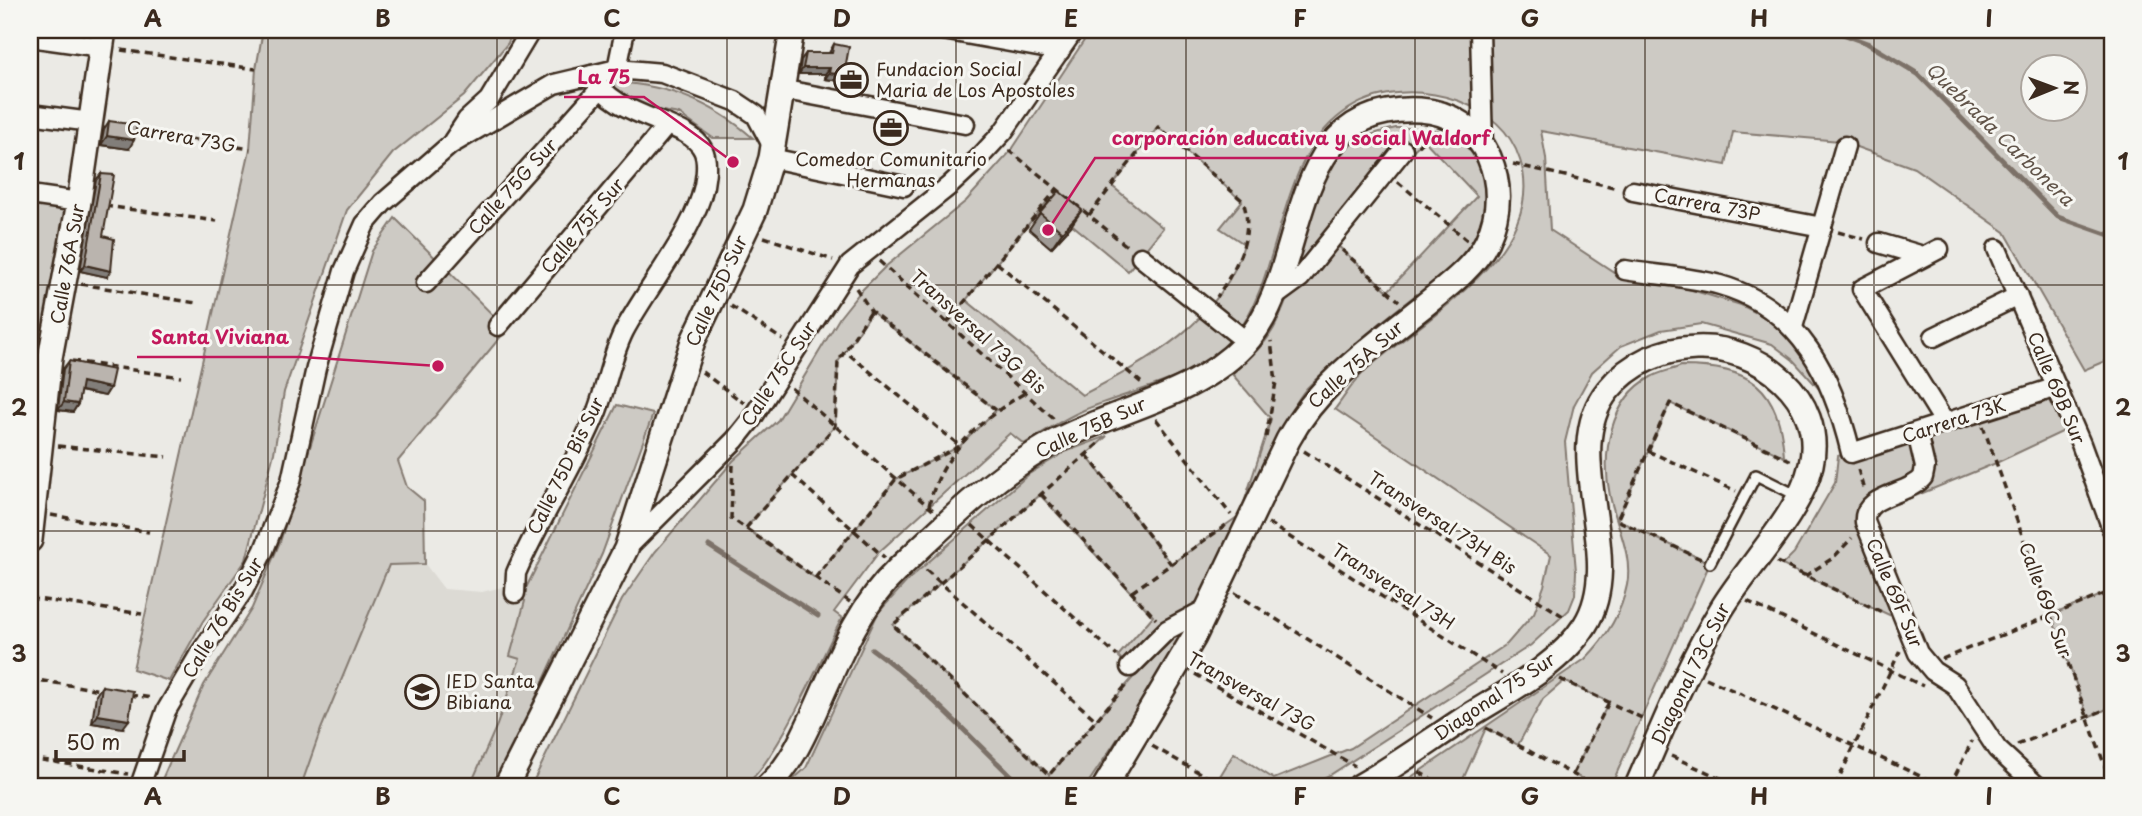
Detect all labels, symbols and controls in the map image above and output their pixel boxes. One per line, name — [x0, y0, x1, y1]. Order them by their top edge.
text: A — [144, 0, 162, 35]
text: B — [375, 0, 391, 35]
text: C — [603, 0, 621, 35]
text: D — [833, 0, 851, 35]
text: E — [1064, 0, 1078, 35]
text: F — [1293, 0, 1307, 35]
text: G — [1521, 0, 1539, 35]
text: H — [1750, 0, 1768, 35]
text: I — [1985, 0, 1993, 35]
north arrow — [2020, 52, 2090, 122]
place label: Fundacion Social Maria de Los Apostoles — [876, 55, 1075, 103]
water label: Quebrada Carbonera — [1920, 55, 2082, 213]
callout: La 75 — [564, 57, 644, 97]
office icon: Fundacion Social Maria de Los Apostoles — [832, 61, 870, 99]
text: La 75 — [578, 62, 630, 90]
text: N — [2058, 80, 2086, 95]
office icon: Comedor Comunitario Hermanas — [872, 109, 910, 147]
street label: Carrera 73G — [125, 113, 238, 158]
callout: corporación educativa y social Waldorf — [1095, 118, 1507, 158]
text: corporación educativa y social Waldorf — [1112, 123, 1492, 151]
street label: Calle 75G Sur — [461, 131, 563, 240]
text: 1 — [14, 143, 25, 178]
text: 1 — [2118, 143, 2129, 178]
place label: Comedor Comunitario Hermanas — [795, 145, 987, 193]
street label: Calle 75F Sur — [534, 171, 630, 279]
street label: Carrera 73P — [1652, 180, 1763, 227]
street label: Calle 76A Sur — [43, 201, 90, 326]
street label: Calle 75D Sur — [678, 230, 754, 350]
street label: Transversal 73G Bis — [905, 262, 1053, 399]
street label: Calle 75A Sur — [1301, 313, 1409, 414]
street label: Calle 75C Sur — [734, 315, 822, 431]
callout: Santa Viviana — [137, 317, 302, 357]
text: Santa Viviana — [151, 322, 290, 350]
street label: Calle 69B Sur — [2022, 327, 2093, 448]
text: 2 — [11, 389, 27, 424]
street label: Calle 75B Sur — [1031, 389, 1151, 464]
text: 2 — [2115, 389, 2131, 424]
street label: Carrera 73K — [1898, 390, 2009, 449]
street label: Calle 75D Bis Sur — [520, 392, 610, 539]
street label: Transversal 73H Bis — [1363, 464, 1522, 580]
street label: Calle 69F Sur — [1860, 534, 1931, 652]
street label: Transversal 73H — [1327, 536, 1461, 636]
street label: Calle 69C Sur — [2013, 538, 2080, 661]
street label: Calle 76 Bis Sur — [175, 551, 269, 683]
street label: Diagonal 73C Sur — [1644, 597, 1736, 749]
text: 3 — [11, 635, 27, 670]
text: 3 — [2115, 635, 2131, 670]
street label: Transversal 73G — [1183, 644, 1321, 737]
street label: Diagonal 75 Sur — [1428, 645, 1561, 746]
place label: IED Santa Bibiana — [446, 667, 535, 715]
school or university icon: IED Santa Bibiana — [403, 673, 441, 711]
scale bar — [56, 718, 184, 762]
text: 50 m — [66, 725, 120, 757]
text: A — [144, 778, 162, 813]
text: B — [375, 778, 391, 813]
text: C — [603, 778, 621, 813]
text: D — [833, 778, 851, 813]
text: E — [1064, 778, 1078, 813]
text: F — [1293, 778, 1307, 813]
text: G — [1521, 778, 1539, 813]
text: H — [1750, 778, 1768, 813]
text: I — [1985, 778, 1993, 813]

